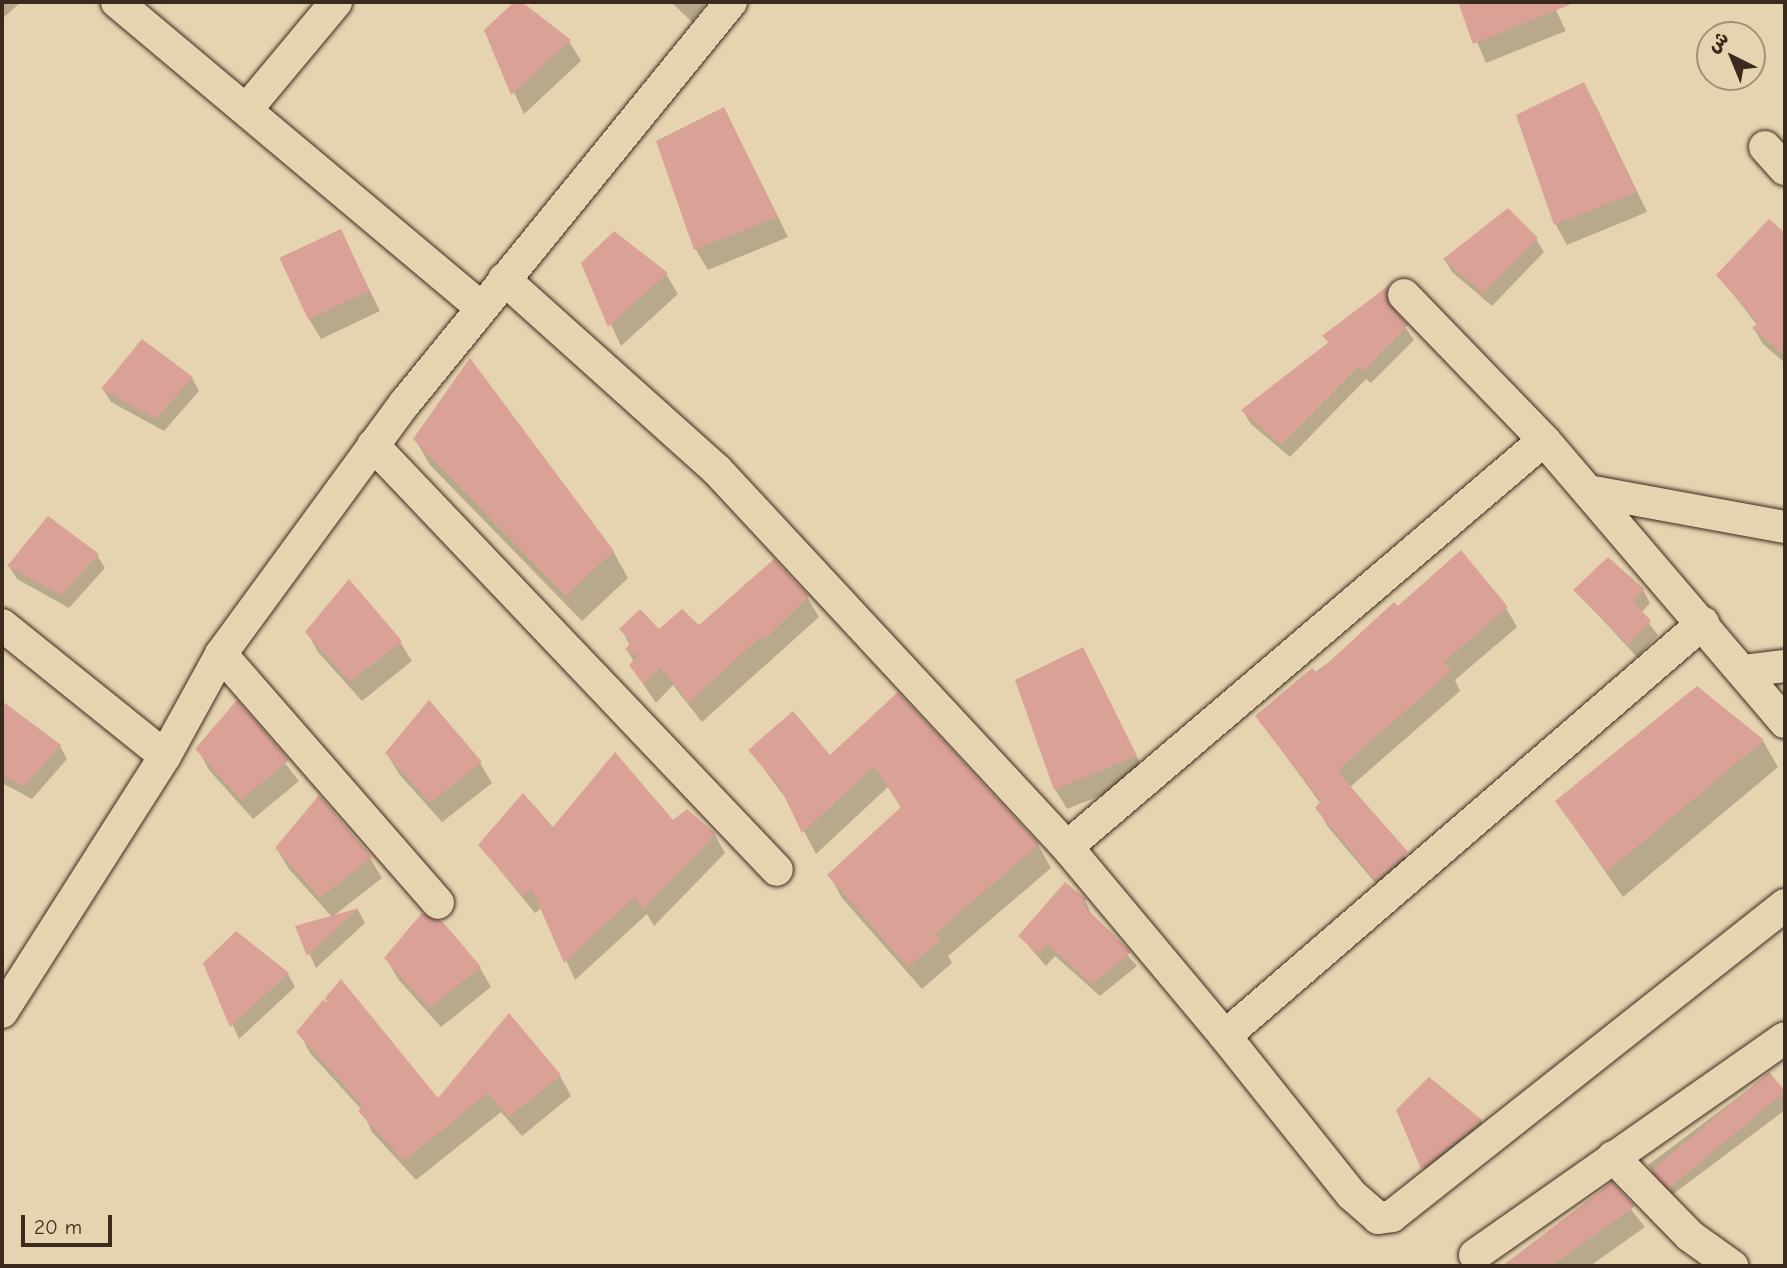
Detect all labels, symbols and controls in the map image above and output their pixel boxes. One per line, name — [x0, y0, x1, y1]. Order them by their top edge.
north arrow — [1696, 21, 1766, 91]
text: ش — [1703, 27, 1733, 57]
scale bar — [24, 1202, 116, 1246]
text: 20 m — [34, 1215, 82, 1239]

